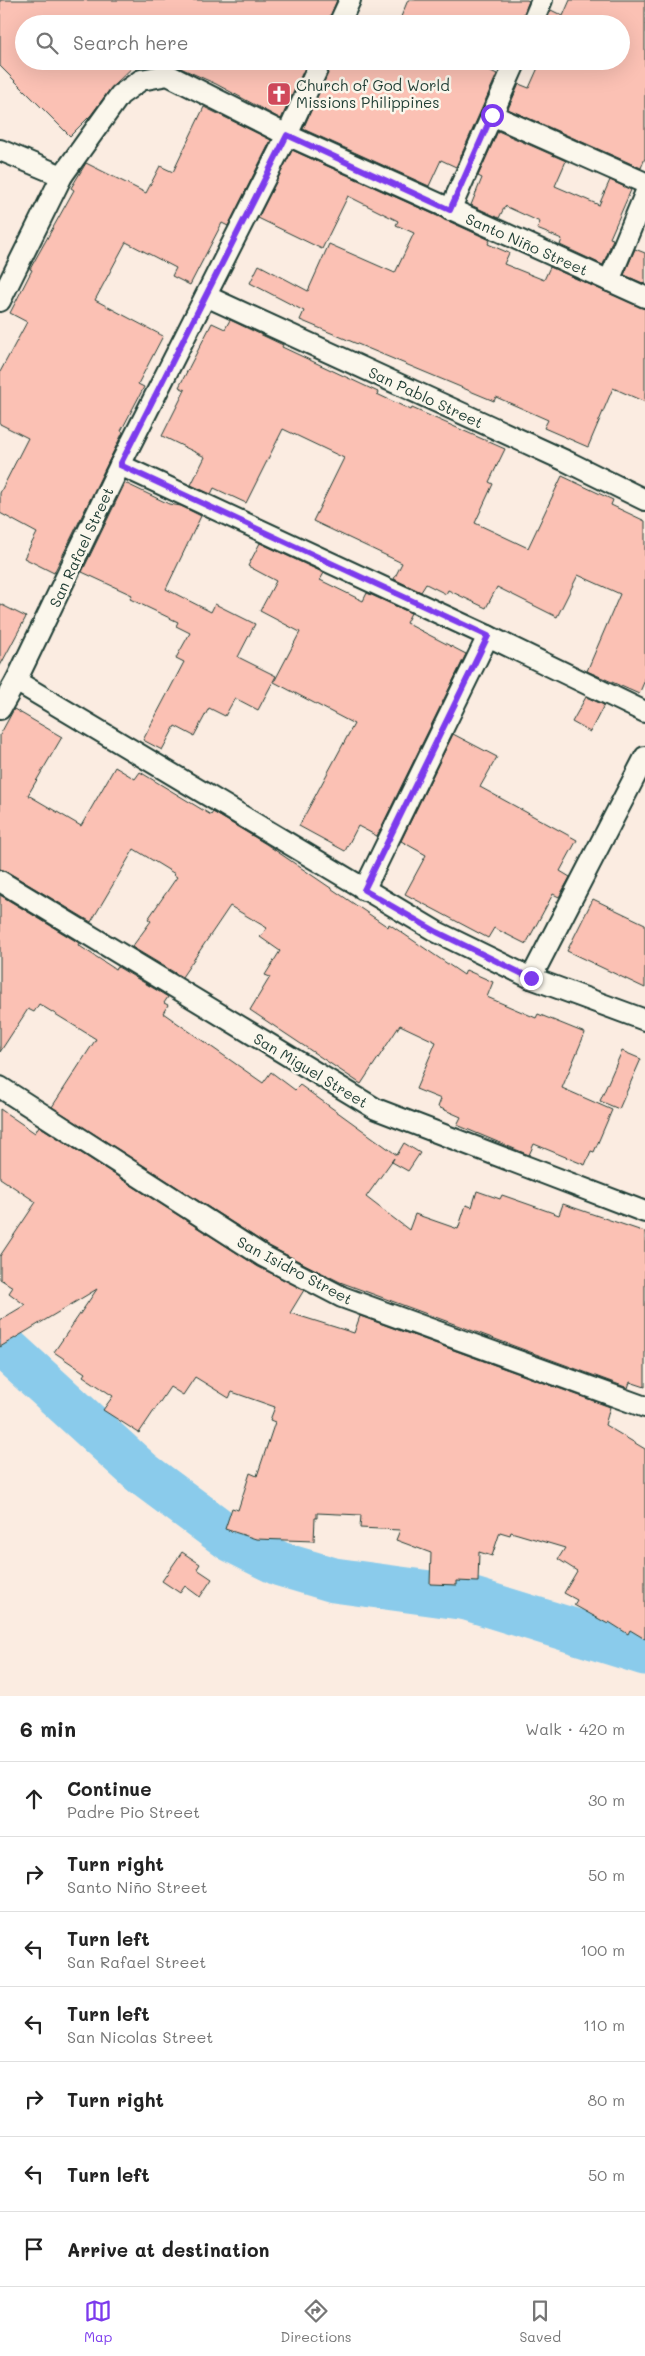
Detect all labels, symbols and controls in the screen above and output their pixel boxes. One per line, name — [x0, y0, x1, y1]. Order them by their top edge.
search box — [15, 15, 630, 70]
icon: search — [33, 29, 61, 57]
text: Search here — [73, 30, 189, 55]
place label: Church of God World Missions Philippines — [296, 75, 450, 112]
church icon: Church of God World Missions Philippines — [266, 81, 292, 107]
route start — [481, 104, 504, 127]
street label: Santo Niño Street — [463, 208, 591, 280]
street label: San Pablo Street — [366, 362, 486, 432]
street label: San Rafael Street — [44, 484, 118, 610]
route end — [520, 967, 543, 990]
street label: San Miguel Street — [250, 1028, 372, 1112]
street label: San Isidro Street — [234, 1231, 356, 1309]
text: 6 min — [20, 1715, 76, 1742]
text: Walk · 420 m — [525, 1718, 625, 1739]
text: Continue — [67, 1776, 152, 1801]
icon: ahead — [20, 1785, 48, 1813]
text: 30 m — [588, 1789, 625, 1810]
text: Padre Pio Street — [67, 1801, 200, 1822]
text: Turn right — [67, 1851, 164, 1876]
icon: right — [20, 1860, 48, 1888]
text: 50 m — [588, 1864, 625, 1885]
text: Santo Niño Street — [67, 1876, 208, 1897]
text: Turn left — [67, 1926, 150, 1951]
icon: left — [20, 1935, 48, 1963]
text: 100 m — [580, 1939, 625, 1960]
text: San Rafael Street — [67, 1951, 206, 1972]
text: Turn left — [67, 2001, 150, 2026]
icon: left — [20, 2010, 48, 2038]
text: 110 m — [583, 2014, 625, 2035]
text: San Nicolas Street — [67, 2026, 213, 2047]
icon: right — [20, 2085, 48, 2113]
text: Turn right — [67, 2087, 164, 2112]
text: 80 m — [588, 2089, 625, 2110]
icon: left — [20, 2160, 48, 2188]
text: Turn left — [67, 2162, 150, 2187]
text: 50 m — [588, 2164, 625, 2185]
icon: arrive — [20, 2235, 48, 2263]
text: Arrive at destination — [67, 2237, 270, 2262]
tab: Map — [84, 2297, 112, 2346]
tab: Directions — [280, 2297, 352, 2346]
tab: Saved — [519, 2297, 561, 2346]

